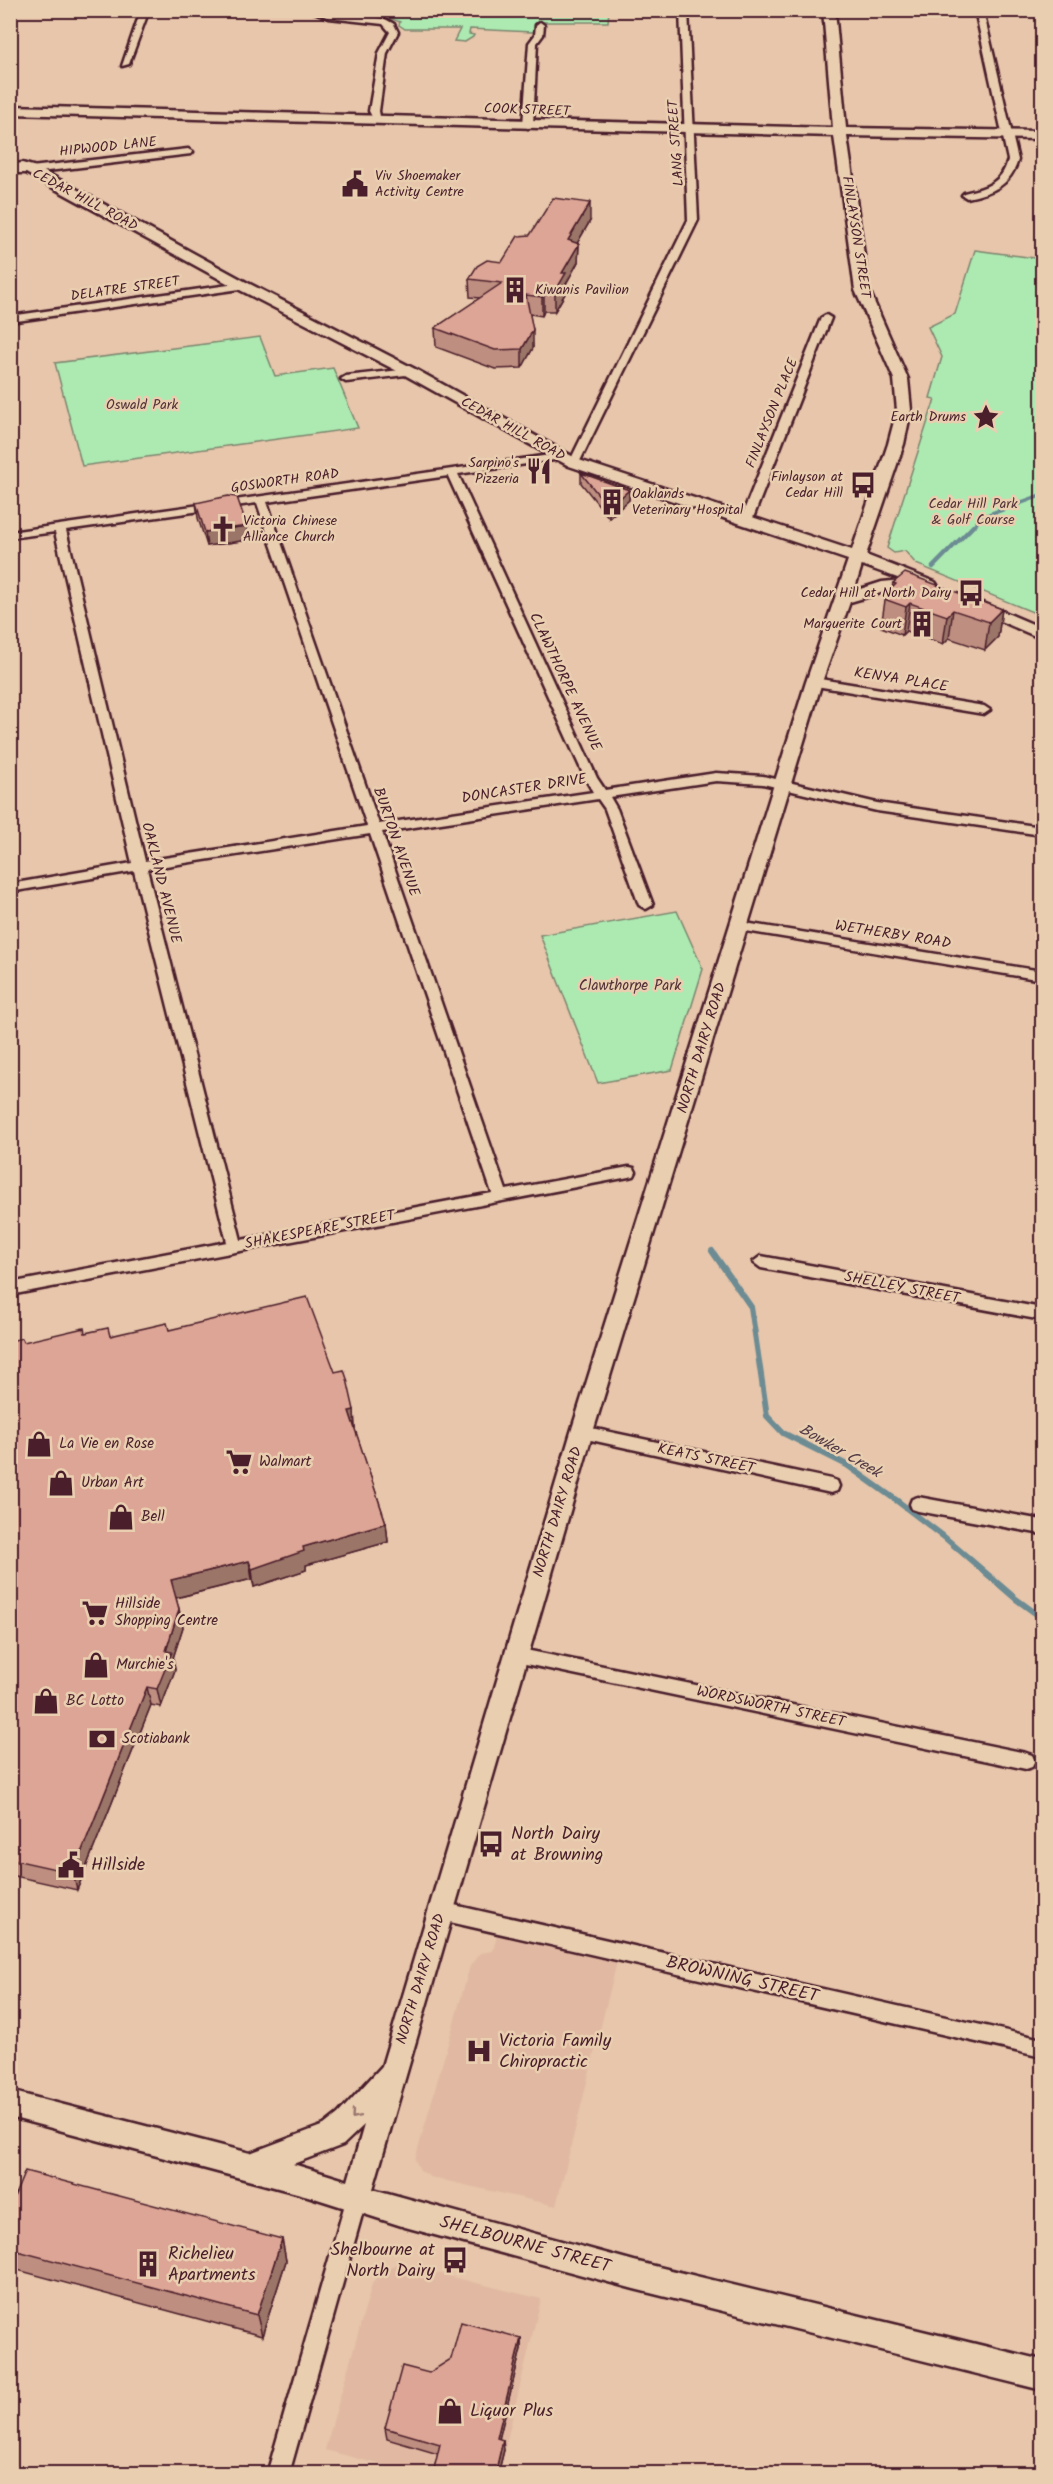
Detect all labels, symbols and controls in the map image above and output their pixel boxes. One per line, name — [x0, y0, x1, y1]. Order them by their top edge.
street label: COOK STREET — [483, 97, 572, 123]
street label: LANG STREET — [662, 97, 690, 187]
street label: HIPWOOD LANE — [58, 131, 159, 163]
street label: CEDAR HILL ROAD — [28, 163, 142, 237]
place label: Viv Shoemaker Activity Centre — [375, 165, 465, 203]
public building icon: Viv Shoemaker Activity Centre — [340, 169, 370, 199]
street label: FINLAYSON STREET — [835, 174, 877, 301]
street label: DELATRE STREET — [69, 270, 182, 308]
building icon: Kiwanis Pavilion — [500, 275, 530, 305]
place label: Kiwanis Pavilion — [535, 279, 629, 301]
street label: FINLAYSON PLACE — [740, 354, 804, 471]
street label: CEDAR HILL ROAD — [457, 391, 569, 467]
park label: Oswald Park — [106, 394, 178, 416]
place icon: Earth Drums — [971, 402, 1001, 432]
place label: Earth Drums — [891, 406, 966, 428]
place label: Sarpino's Pizzeria — [469, 452, 519, 490]
restaurant icon: Sarpino's Pizzeria — [524, 456, 554, 486]
street label: GOSWORTH ROAD — [229, 463, 341, 499]
place label: Finlayson at Cedar Hill — [771, 466, 844, 504]
bus stop icon: Finlayson at Cedar Hill — [848, 470, 878, 500]
place label: Oaklands Veterinary Hospital — [632, 483, 744, 521]
building icon: Oaklands Veterinary Hospital — [597, 487, 627, 517]
park label: Cedar Hill Park & Golf Course — [928, 493, 1018, 531]
place label: Victoria Chinese Alliance Church — [243, 510, 338, 548]
church icon: Victoria Chinese Alliance Church — [208, 514, 238, 544]
bus stop icon: Cedar Hill at North Dairy — [956, 578, 986, 608]
place label: Cedar Hill at North Dairy — [801, 582, 951, 604]
street label: CLAWTHORPE AVENUE — [522, 609, 608, 756]
building icon: Marguerite Court — [907, 609, 937, 639]
place label: Marguerite Court — [803, 613, 903, 635]
street label: KENYA PLACE — [852, 661, 951, 699]
street label: DONCASTER DRIVE — [460, 767, 590, 811]
street label: BURTON AVENUE — [366, 784, 426, 901]
street label: OAKLAND AVENUE — [134, 820, 188, 947]
street label: WETHERBY ROAD — [833, 914, 953, 956]
park label: Clawthorpe Park — [579, 974, 682, 998]
street label: NORTH DAIRY ROAD — [671, 979, 733, 1116]
street label: SHAKESPEARE STREET — [243, 1203, 399, 1256]
street label: SHELLEY STREET — [842, 1265, 964, 1311]
water label: Bowker Creek — [794, 1417, 888, 1486]
shop icon: La Vie en Rose — [24, 1429, 54, 1459]
place label: La Vie en Rose — [59, 1432, 154, 1456]
street label: KEATS STREET — [655, 1437, 759, 1481]
street label: NORTH DAIRY ROAD — [527, 1443, 589, 1580]
supermarket icon: Walmart — [224, 1447, 254, 1477]
place label: Walmart — [259, 1450, 311, 1474]
shop icon: Urban Art — [46, 1468, 76, 1498]
place label: Urban Art — [81, 1471, 144, 1495]
shop icon: Bell — [106, 1502, 136, 1532]
place label: Bell — [141, 1505, 165, 1529]
place label: Hillside Shopping Centre — [115, 1592, 218, 1633]
supermarket icon: Hillside Shopping Centre — [80, 1598, 110, 1628]
shop icon: Murchie's — [81, 1650, 111, 1680]
place label: Murchie's — [116, 1653, 174, 1677]
street label: WORDSWORTH STREET — [694, 1680, 849, 1735]
shop icon: BC Lotto — [31, 1686, 61, 1716]
place label: BC Lotto — [66, 1689, 124, 1713]
bank icon: Scotiabank — [87, 1724, 117, 1754]
place label: Scotiabank — [122, 1727, 191, 1751]
place label: North Dairy at Browning — [511, 1820, 603, 1870]
bus stop icon: North Dairy at Browning — [476, 1829, 506, 1859]
public building icon: Hillside — [56, 1850, 86, 1880]
place label: Hillside — [91, 1851, 145, 1880]
street label: NORTH DAIRY ROAD — [390, 1910, 452, 2047]
street label: BROWNING STREET — [663, 1948, 822, 2012]
place label: Victoria Family Chiropractic — [499, 2027, 612, 2077]
hospital icon: Victoria Family Chiropractic — [464, 2036, 494, 2066]
one-way arrow — [351, 2108, 362, 2119]
street label: SHELBOURNE STREET — [436, 2208, 615, 2282]
place label: Shelbourne at North Dairy — [331, 2236, 436, 2286]
place label: Richelieu Apartments — [168, 2240, 256, 2290]
bus stop icon: Shelbourne at North Dairy — [440, 2245, 470, 2275]
building icon: Richelieu Apartments — [133, 2249, 163, 2279]
shop icon: Liquor Plus — [435, 2396, 465, 2426]
place label: Liquor Plus — [470, 2397, 553, 2426]

